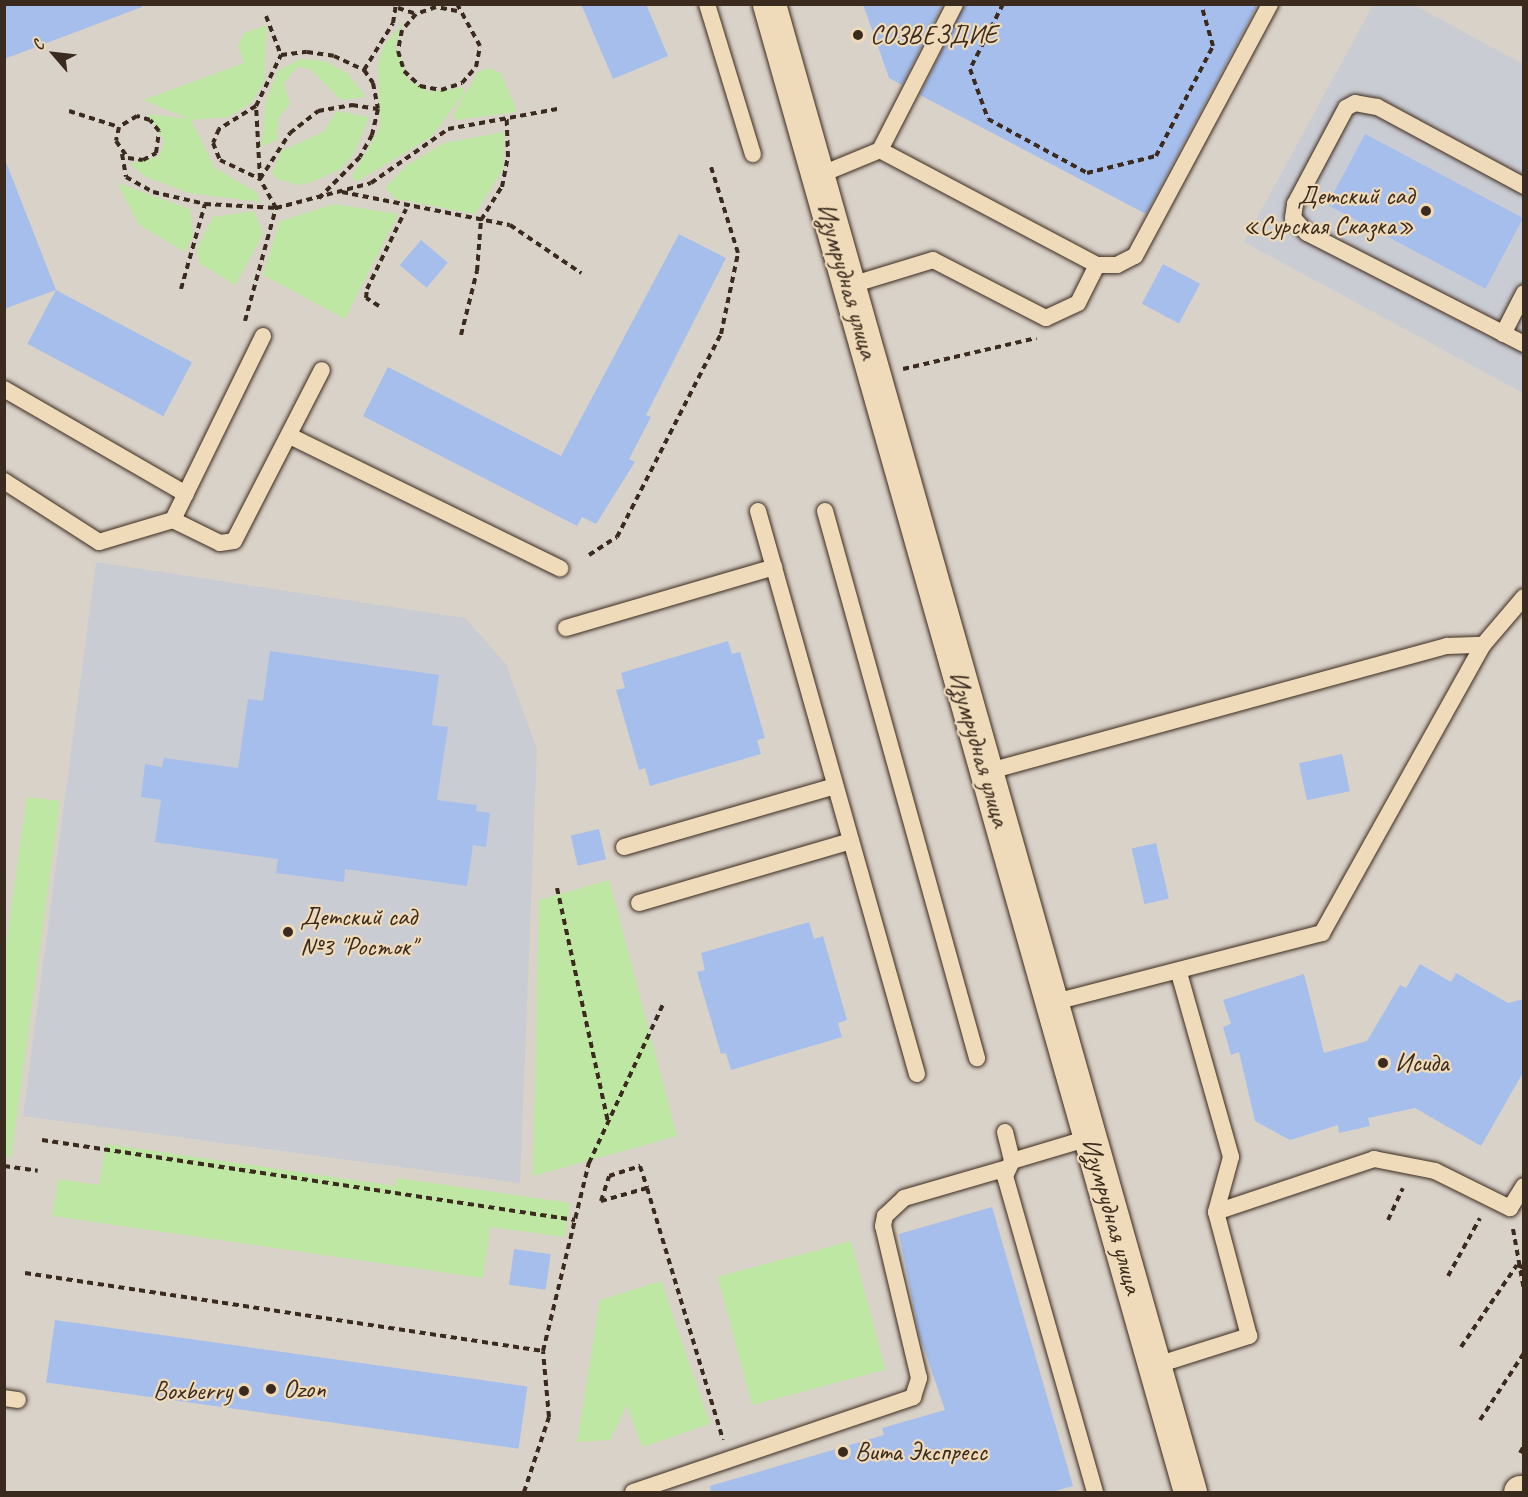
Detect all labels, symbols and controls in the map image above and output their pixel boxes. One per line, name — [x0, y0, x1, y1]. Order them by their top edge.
place label: СОЗВЕЗДИЕ — [870, 19, 998, 51]
north arrow — [24, 24, 84, 84]
marker: СОЗВЕЗДИЕ — [851, 28, 865, 42]
text: С — [27, 37, 49, 54]
place label: Детский сад «Сурская Сказка» — [1243, 180, 1414, 242]
street label: Изумрудная улица — [810, 199, 884, 363]
marker: Детский сад «Сурская Сказка» — [1419, 204, 1433, 218]
street label: Изумрудная улица — [942, 667, 1016, 831]
place label: Детский сад №3 "Росток" — [300, 901, 417, 963]
marker: Детский сад №3 "Росток" — [281, 925, 295, 939]
place label: Исида — [1395, 1047, 1449, 1079]
marker: Исида — [1376, 1056, 1390, 1070]
street label: Изумрудная улица — [1075, 1134, 1149, 1298]
place label: Ozon — [283, 1373, 326, 1405]
place label: Boxberry — [153, 1375, 232, 1407]
marker: Ozon — [264, 1382, 278, 1396]
marker: Boxberry — [237, 1384, 251, 1398]
place label: Вита Экспресс — [855, 1436, 986, 1468]
marker: Вита Экспресс — [836, 1445, 850, 1459]

